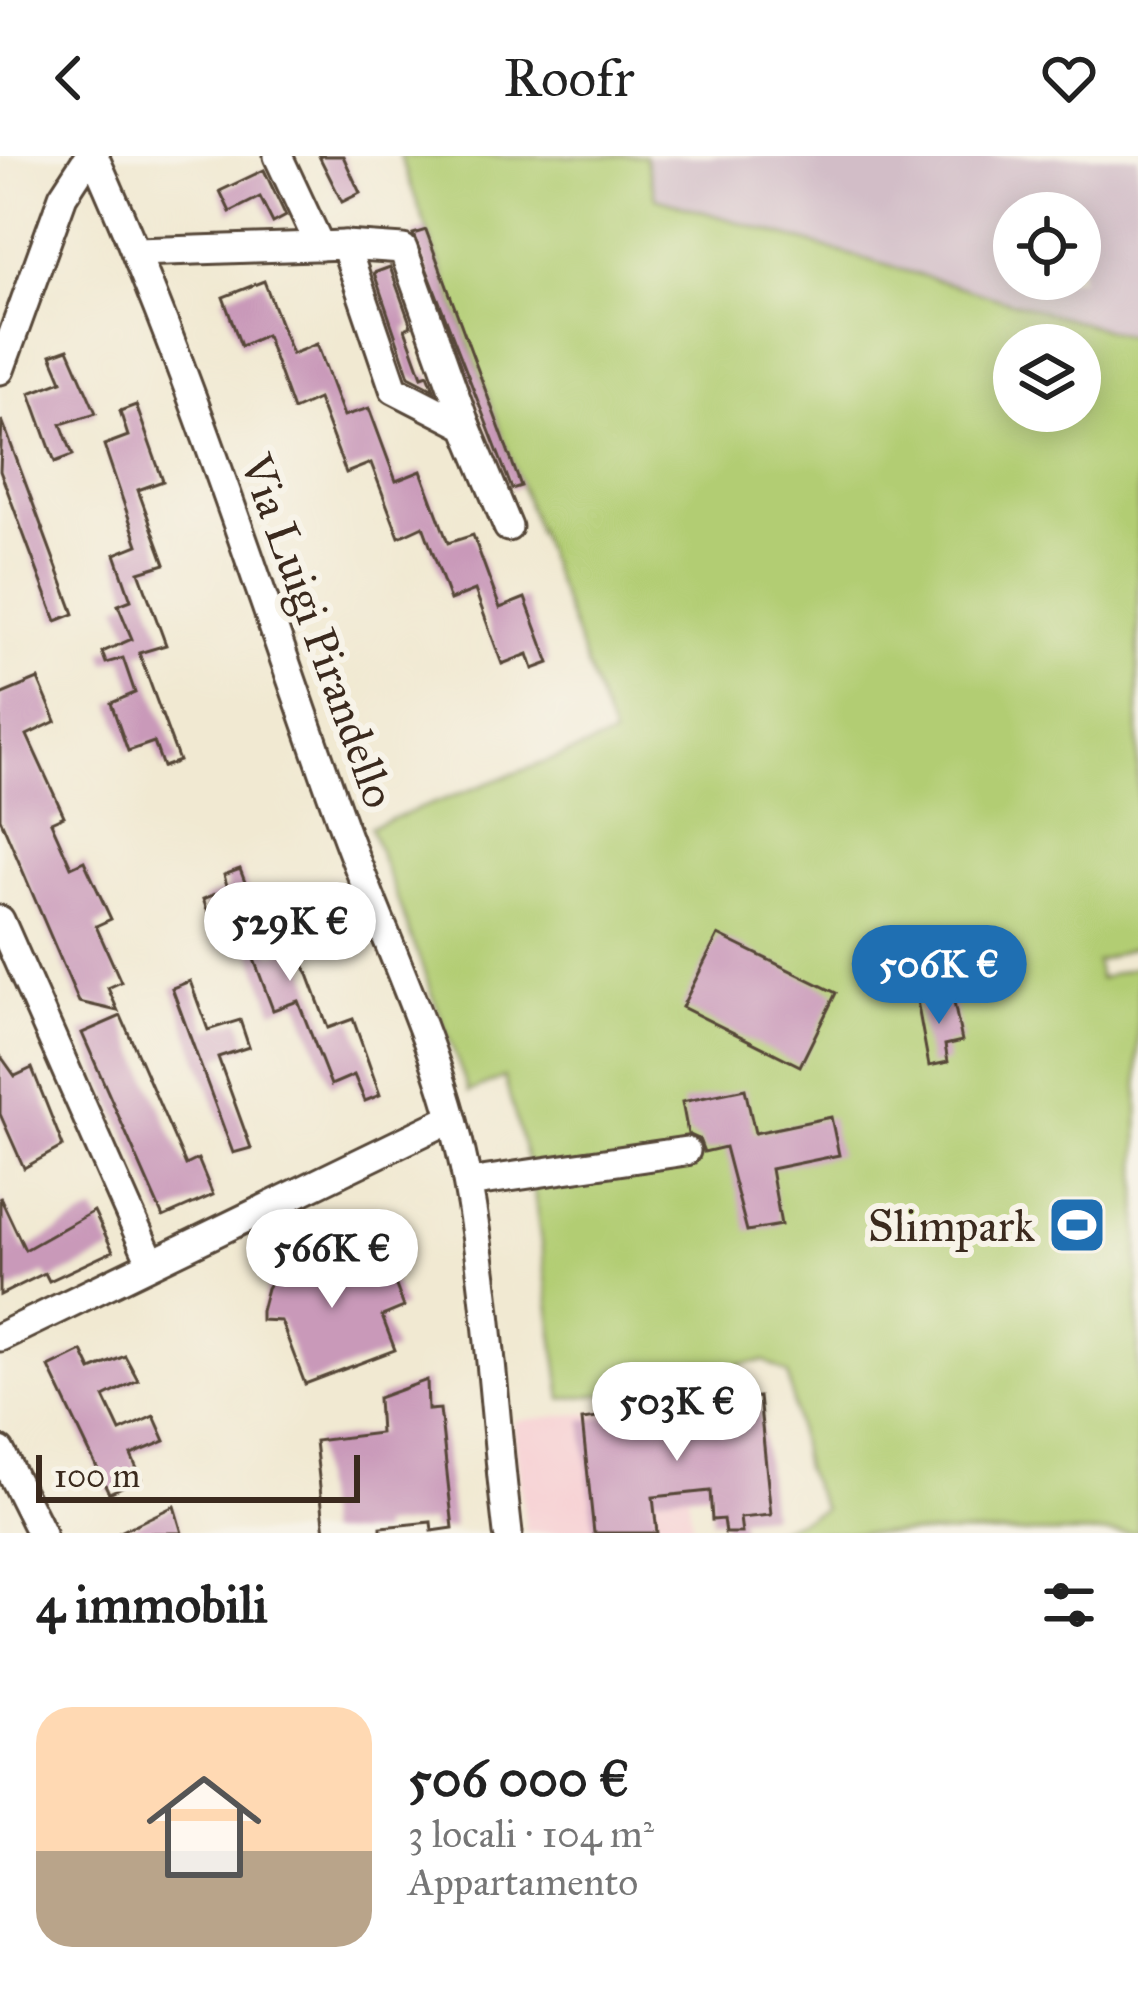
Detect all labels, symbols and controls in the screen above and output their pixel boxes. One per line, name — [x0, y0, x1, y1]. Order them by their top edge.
icon: back — [36, 45, 102, 111]
text: Roofr — [503, 45, 635, 111]
icon: heart — [1036, 45, 1102, 111]
map controls — [993, 192, 1101, 432]
button: locate — [993, 192, 1101, 300]
button: layers — [993, 324, 1101, 432]
street label: Via Luigi Pirandello — [228, 446, 407, 815]
pin: 529K € — [192, 882, 388, 984]
text: 529K € — [231, 897, 349, 945]
pin: 506K € — [841, 925, 1037, 1027]
text: 506K € — [879, 940, 999, 988]
sports icon: Slimpark — [1046, 1194, 1108, 1256]
place label: Slimpark — [868, 1198, 1035, 1253]
pin: 566K € — [234, 1209, 430, 1311]
text: 566K € — [273, 1224, 391, 1272]
pin: 503K € — [579, 1362, 775, 1464]
text: 503K € — [619, 1377, 735, 1425]
scale bar — [36, 1449, 360, 1502]
text: 100 m — [54, 1456, 140, 1496]
icon: filters — [1036, 1572, 1102, 1638]
text: 4 immobili — [36, 1574, 267, 1636]
text: 506 000 € — [408, 1748, 629, 1810]
icon: home — [132, 1755, 276, 1899]
text: 3 locali · 104 m² — [408, 1810, 654, 1858]
text: Appartamento — [408, 1858, 638, 1906]

